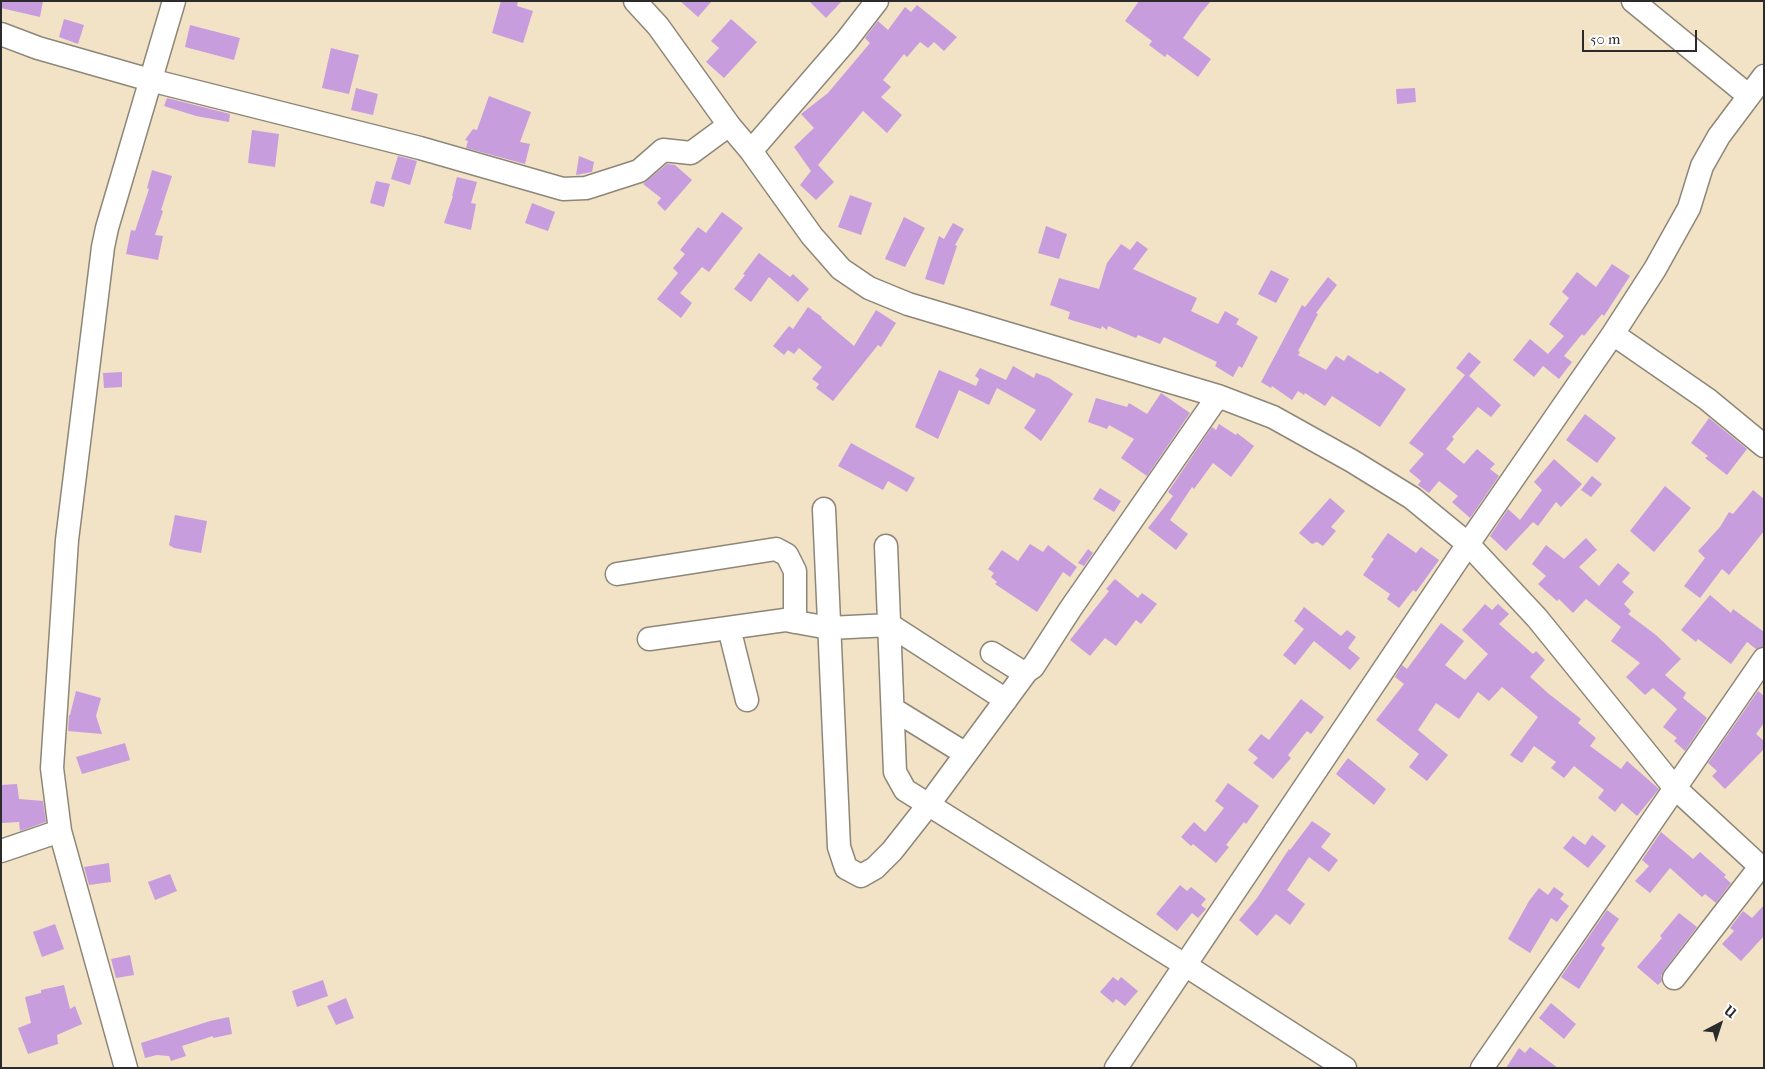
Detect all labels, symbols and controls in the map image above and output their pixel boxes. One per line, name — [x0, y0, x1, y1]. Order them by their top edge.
scale bar — [1585, 20, 1700, 52]
text: 50 m — [1590, 30, 1620, 48]
north arrow — [1695, 999, 1745, 1049]
text: U — [1720, 1002, 1740, 1022]

